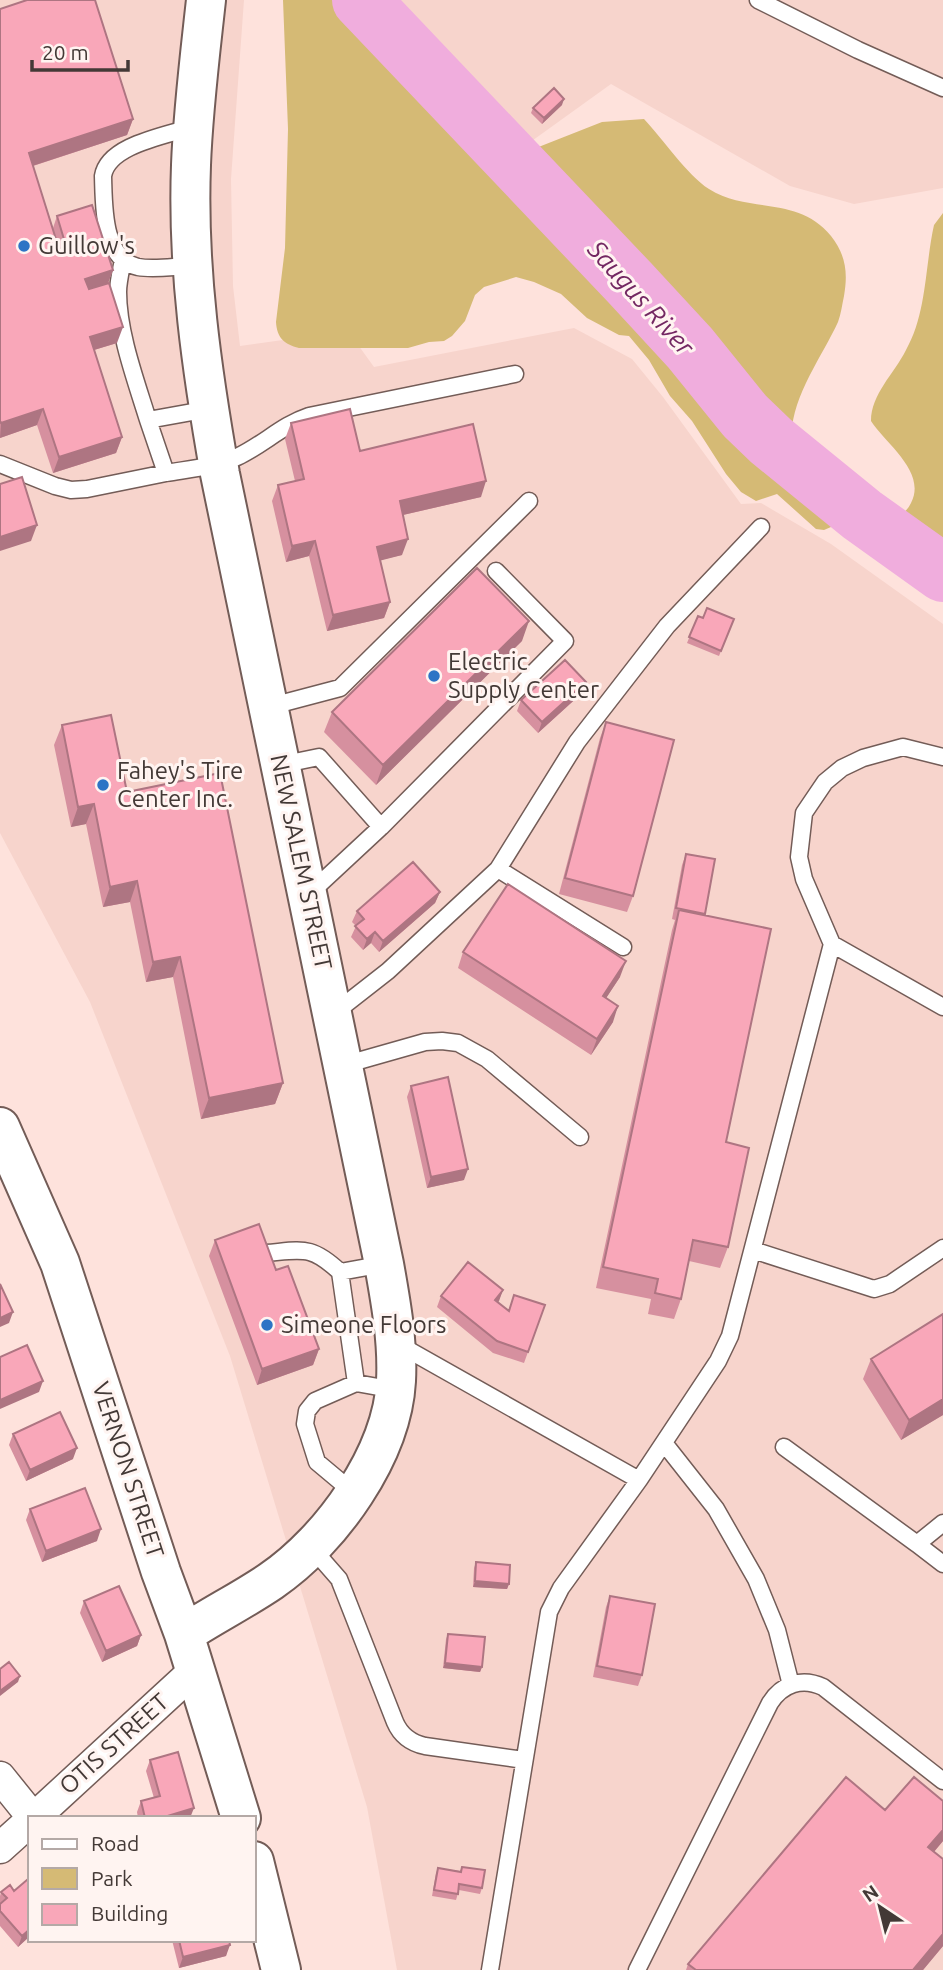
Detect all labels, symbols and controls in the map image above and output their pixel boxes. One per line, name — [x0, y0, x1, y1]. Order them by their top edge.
scale bar — [32, 28, 128, 72]
text: 20 m — [42, 40, 89, 64]
place label: Guillow's — [38, 232, 135, 259]
water label: Saugus River — [582, 234, 701, 362]
marker: Guillow's — [16, 238, 32, 254]
place label: Electric Supply Center — [448, 648, 599, 703]
marker: Electric Supply Center — [426, 668, 442, 684]
street label: NEW SALEM STREET — [265, 752, 338, 972]
place label: Fahey's Tire Center Inc. — [117, 757, 243, 812]
marker: Fahey's Tire Center Inc. — [95, 777, 111, 793]
place label: Simeone Floors — [281, 1311, 446, 1338]
marker: Simeone Floors — [259, 1317, 275, 1333]
street label: VERNON STREET — [87, 1379, 170, 1561]
street label: OTIS STREET — [54, 1688, 174, 1799]
legend — [28, 1816, 256, 1942]
text: Road — [91, 1831, 139, 1855]
text: Park — [91, 1866, 133, 1890]
north arrow — [845, 1872, 915, 1942]
text: N — [858, 1880, 882, 1906]
text: Building — [91, 1901, 168, 1925]

